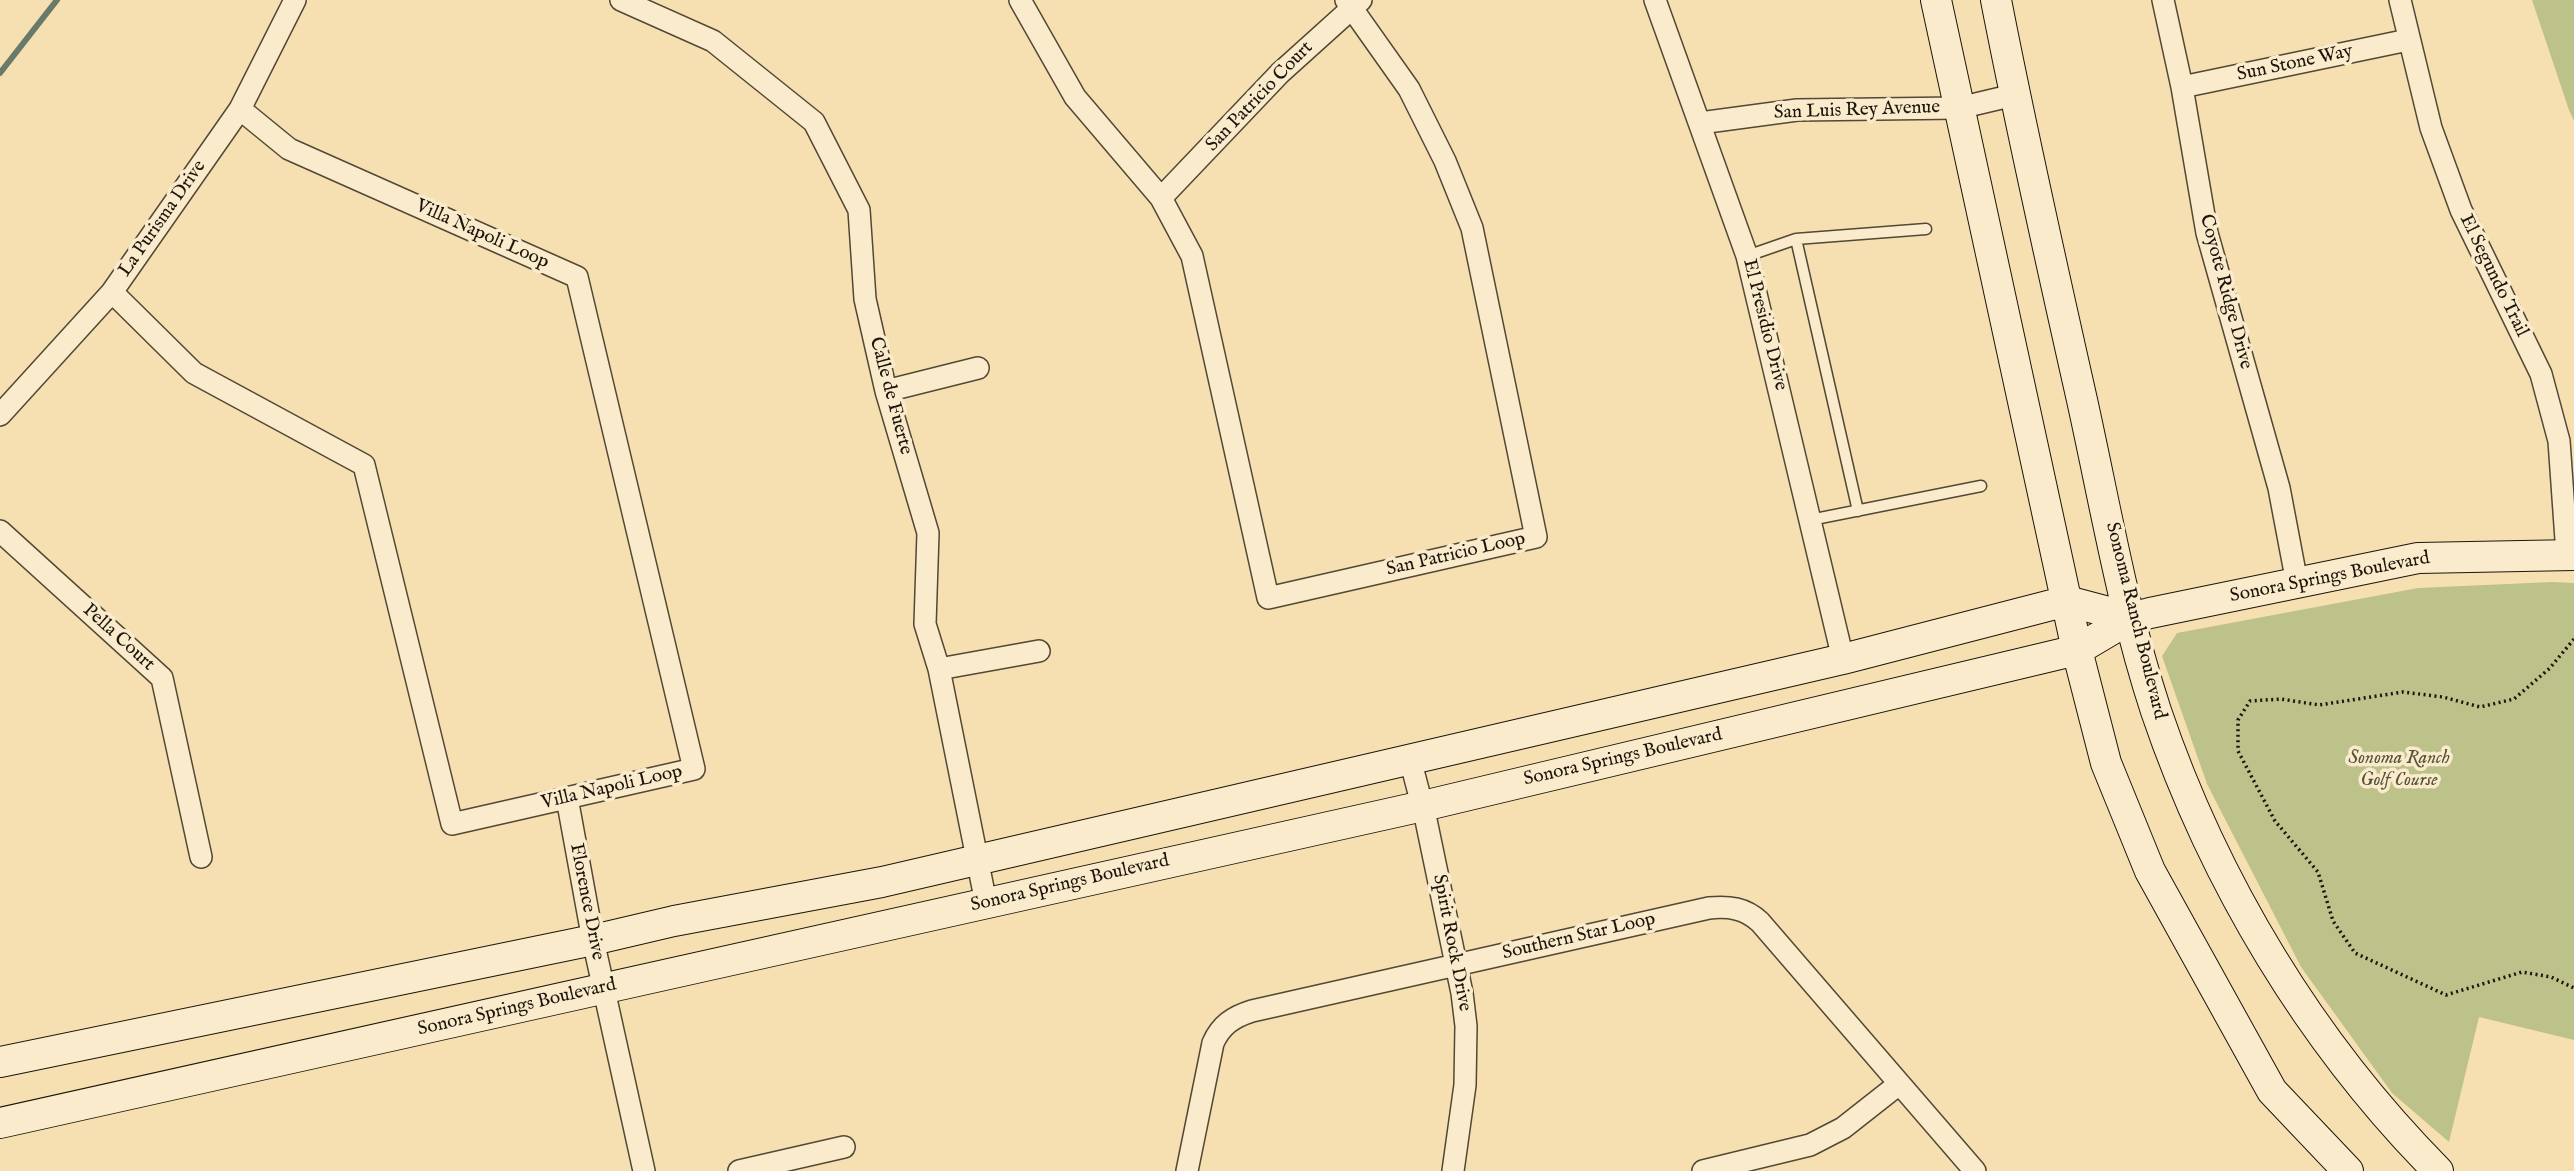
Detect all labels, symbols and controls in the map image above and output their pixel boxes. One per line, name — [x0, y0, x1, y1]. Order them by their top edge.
street label: San Patricio Court — [1202, 37, 1318, 157]
street label: Sun Stone Way — [2235, 41, 2355, 87]
street label: San Luis Rey Avenue — [1774, 97, 1940, 125]
street label: La Purisma Drive — [114, 156, 212, 282]
street label: Villa Napoli Loop — [412, 195, 552, 275]
street label: El Segundo Trail — [2453, 211, 2533, 341]
street label: Coyote Ridge Drive — [2193, 212, 2257, 372]
street label: El Presidio Drive — [1737, 257, 1791, 393]
street label: Calle de Fuerte — [863, 335, 917, 457]
street label: Sonoma Ranch Boulevard — [2099, 520, 2171, 722]
street label: San Patricio Loop — [1384, 528, 1528, 582]
street label: Sonora Springs Boulevard — [2228, 547, 2432, 609]
street label: Pella Court — [77, 600, 159, 676]
street label: Sonora Springs Boulevard — [1522, 724, 1724, 792]
park label: Sonoma Ranch Golf Course — [2348, 748, 2450, 792]
street label: Villa Napoli Loop — [539, 761, 685, 815]
street label: Florence Drive — [564, 842, 608, 962]
street label: Sonora Springs Boulevard — [969, 850, 1171, 918]
street label: Spirit Rock Drive — [1427, 873, 1475, 1013]
street label: Southern Star Loop — [1500, 908, 1658, 966]
street label: Sonora Springs Boulevard — [416, 974, 618, 1042]

